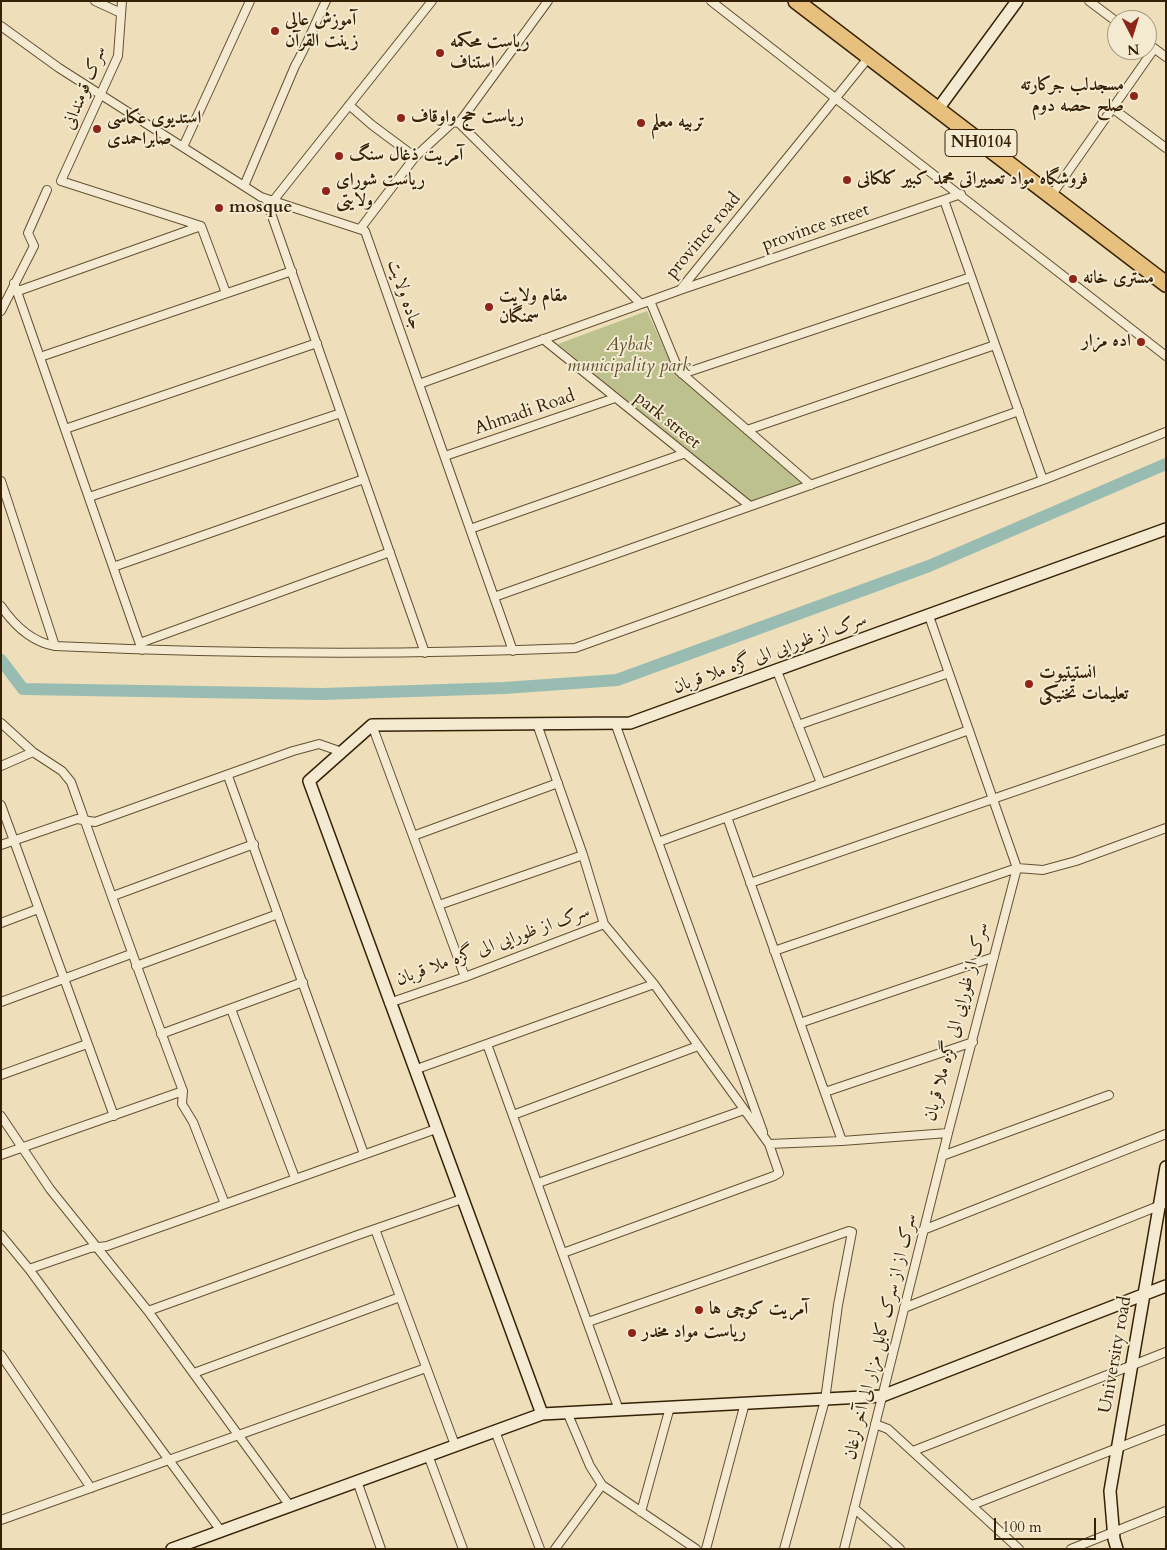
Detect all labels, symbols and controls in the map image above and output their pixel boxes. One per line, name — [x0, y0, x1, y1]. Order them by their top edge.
place label: آموزش عالی زینت القرآن — [285, 10, 359, 52]
north arrow — [1107, 10, 1157, 60]
marker: آموزش عالی زینت القرآن — [269, 25, 281, 37]
place label: ریاست محکمه استناف — [450, 32, 530, 74]
text: N — [1126, 39, 1140, 59]
street label: سرک قومندانی — [58, 43, 112, 133]
marker: ریاست محکمه استناف — [434, 47, 446, 59]
place label: مسجدلب جرکارته صلح حصه دوم — [1020, 75, 1124, 118]
marker: مسجدلب جرکارته صلح حصه دوم — [1128, 90, 1140, 102]
place label: ریاست حج واوقاف — [411, 107, 524, 129]
place label: استدیوی عکاسی صابراحمدی — [107, 108, 201, 150]
marker: ریاست حج واوقاف — [395, 112, 407, 124]
place label: تربیه معلم — [651, 112, 705, 134]
marker: تربیه معلم — [635, 117, 647, 129]
marker: استدیوی عکاسی صابراحمدی — [91, 123, 103, 135]
road number: NH0104 — [945, 130, 1017, 156]
place label: آمریت ذغال سنگ — [349, 145, 463, 167]
marker: آمریت ذغال سنگ — [333, 150, 345, 162]
place label: فروشگاه مواد تعمیراتی محمد کبیر کلکانی — [857, 169, 1088, 191]
place label: ریاست شورای ولایتی — [336, 170, 425, 212]
marker: فروشگاه مواد تعمیراتی محمد کبیر کلکانی — [841, 174, 853, 186]
marker: ریاست شورای ولایتی — [320, 185, 332, 197]
street label: province road — [662, 189, 746, 283]
place label: mosque — [229, 197, 293, 219]
street label: province street — [760, 200, 872, 256]
marker: mosque — [213, 202, 225, 214]
street label: جاده ولایت — [382, 257, 426, 333]
place label: مستری خانه — [1083, 268, 1154, 290]
marker: مستری خانه — [1067, 273, 1079, 285]
place label: مقام ولایت سمنگان — [499, 286, 568, 328]
marker: مقام ولایت سمنگان — [483, 301, 495, 313]
place label: اده مزار — [1082, 331, 1131, 353]
park label: Aybak municipality park — [567, 335, 691, 378]
marker: اده مزار — [1135, 336, 1147, 348]
street label: Ahmadi Road — [472, 386, 578, 440]
street label: park street — [630, 388, 704, 454]
street label: سرک از ظورایی الی گزه ملا قربان — [670, 609, 870, 699]
place label: انستیتیوت تعلیمات تخنیکی — [1039, 663, 1129, 706]
marker: انستیتیوت تعلیمات تخنیکی — [1023, 678, 1035, 690]
street label: سرک از ظورایی الی گزه ملا قربان — [393, 901, 593, 991]
street label: سرک از ظورایی الی گزه ملا قربان — [920, 920, 994, 1124]
street label: سرک از از سرک کابل مزار الی آخر لرغان — [840, 1212, 922, 1462]
street label: University road — [1095, 1295, 1137, 1415]
place label: آمریت کوچی ها — [709, 1299, 808, 1321]
marker: آمریت کوچی ها — [693, 1304, 705, 1316]
place label: ریاست مواد مخدر — [642, 1322, 746, 1344]
marker: ریاست مواد مخدر — [626, 1327, 638, 1339]
scale bar — [997, 1508, 1100, 1540]
text: 100 m — [1002, 1517, 1042, 1537]

